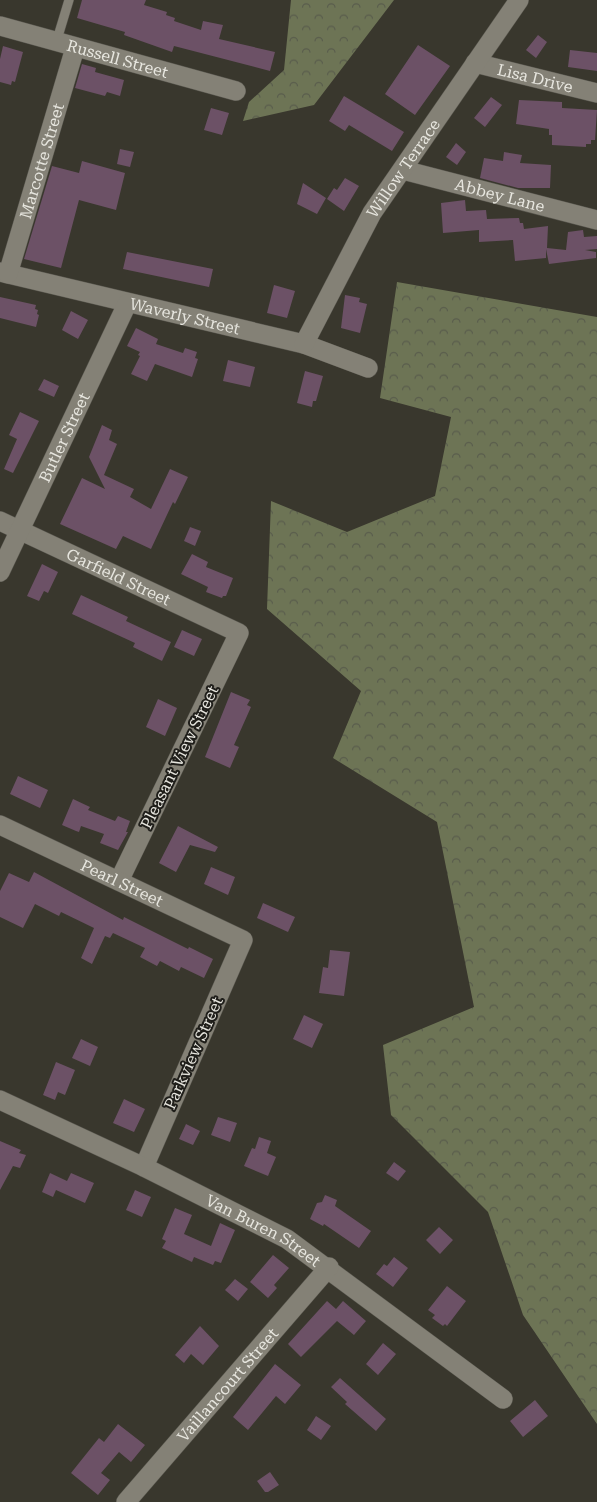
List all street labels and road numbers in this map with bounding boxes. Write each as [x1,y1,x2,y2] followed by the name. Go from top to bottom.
[65,36,170,82] street label: Russell Street
[495,60,575,97] street label: Lisa Drive
[16,101,68,221] street label: Marcotte Street
[363,115,444,222] street label: Willow Terrace
[453,175,547,216] street label: Abbey Lane
[128,294,242,339] street label: Waverly Street
[35,390,94,485] street label: Butler Street
[63,545,173,610] street label: Garfield Street
[136,682,222,832] street label: Pleasant View Street
[78,856,166,911] street label: Pearl Street
[160,994,227,1112] street label: Parkview Street
[202,1191,324,1271] street label: Van Buren Street
[173,1324,282,1446] street label: Vaillancourt Street

